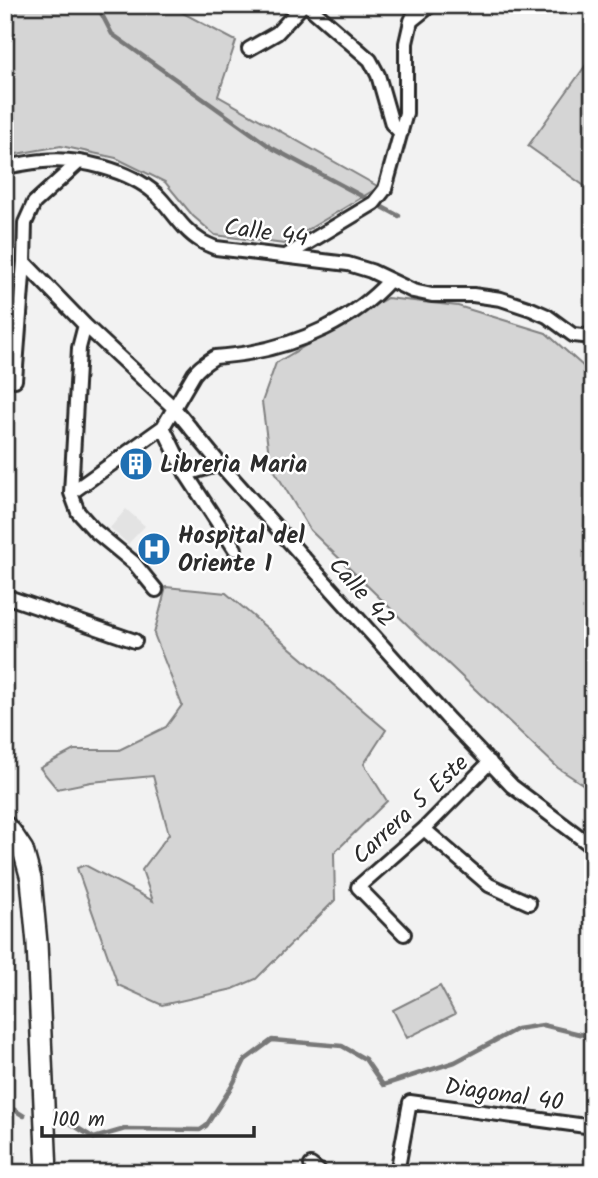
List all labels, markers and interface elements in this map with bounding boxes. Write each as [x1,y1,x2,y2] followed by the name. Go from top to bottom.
[221,208,310,259] street label: Calle 44
[117,445,155,483] building icon: Libreria Maria
[160,446,307,485] place label: Libreria Maria
[178,517,305,584] place label: Hospital del Oriente 1
[135,530,173,568] hospital icon: Hospital del Oriente 1
[318,548,404,638] street label: Calle 42
[344,745,479,875] street label: Carrera 5 Este
[442,1068,566,1123] street label: Diagonal 40
[42,1094,254,1138] scale bar
[52,1104,105,1137] text: 100 m

